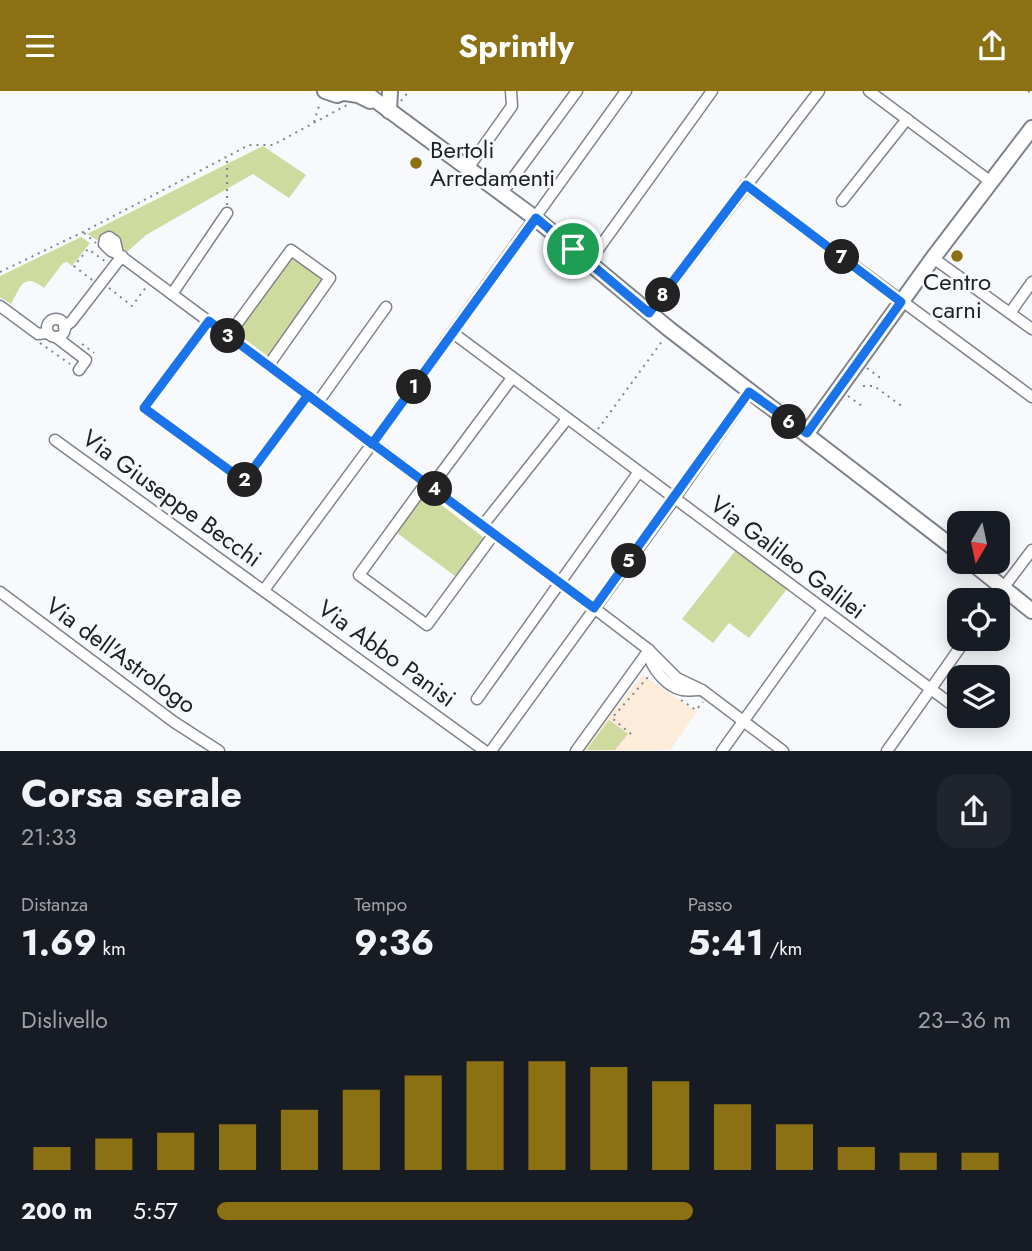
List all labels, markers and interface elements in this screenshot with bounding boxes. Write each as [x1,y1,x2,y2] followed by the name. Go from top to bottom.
[458,23,574,69] text: Sprintly
[21,27,59,65] icon: menu
[973,27,1011,65] icon: share
[430,132,555,195] place label: Bertoli Arredamenti
[408,155,424,171] marker: Bertoli Arredamenti
[543,219,603,279] pin
[554,230,592,268] icon: arrive
[824,239,860,275] pin: 7
[836,243,847,270] text: 7
[949,248,965,264] marker: Centro carni
[923,264,991,327] place label: Centro carni
[646,277,680,313] pin: 8
[657,281,668,308] text: 8
[210,319,246,353] pin: 3
[222,322,233,349] text: 3
[396,369,432,405] pin: 1
[409,373,418,400] text: 1
[772,405,806,439] pin: 6
[782,408,795,435] text: 6
[75,421,269,575] street label: Via Giuseppe Becchi
[228,463,262,497] pin: 2
[238,466,251,493] text: 2
[418,471,452,507] pin: 4
[428,475,441,502] text: 4
[703,487,873,627] street label: Via Galileo Galilei
[947,511,1010,574] north arrow
[947,511,1010,728] map controls
[612,543,646,579] pin: 5
[622,547,635,574] text: 5
[38,588,204,722] street label: Via dell'Astrologo
[947,588,1010,651] button: locate
[311,591,463,715] street label: Via Abbo Panisi
[947,665,1010,728] button: layers
[21,766,242,821] text: Corsa serale
[937,774,1011,848] button: share
[21,820,76,854] text: 21:33
[21,891,88,918] text: Distanza
[354,891,407,918] text: Tempo
[688,891,732,918] text: Passo
[21,918,97,968] text: 1.69
[354,918,434,968] text: 9:36
[688,918,764,968] text: 5:41
[97,935,126,962] text: km
[764,935,802,962] text: /km
[21,1003,108,1037] text: Dislivello
[918,1003,1011,1037] text: 23–36 m
[21,1194,92,1228] text: 200 m
[133,1194,178,1228] text: 5:57

